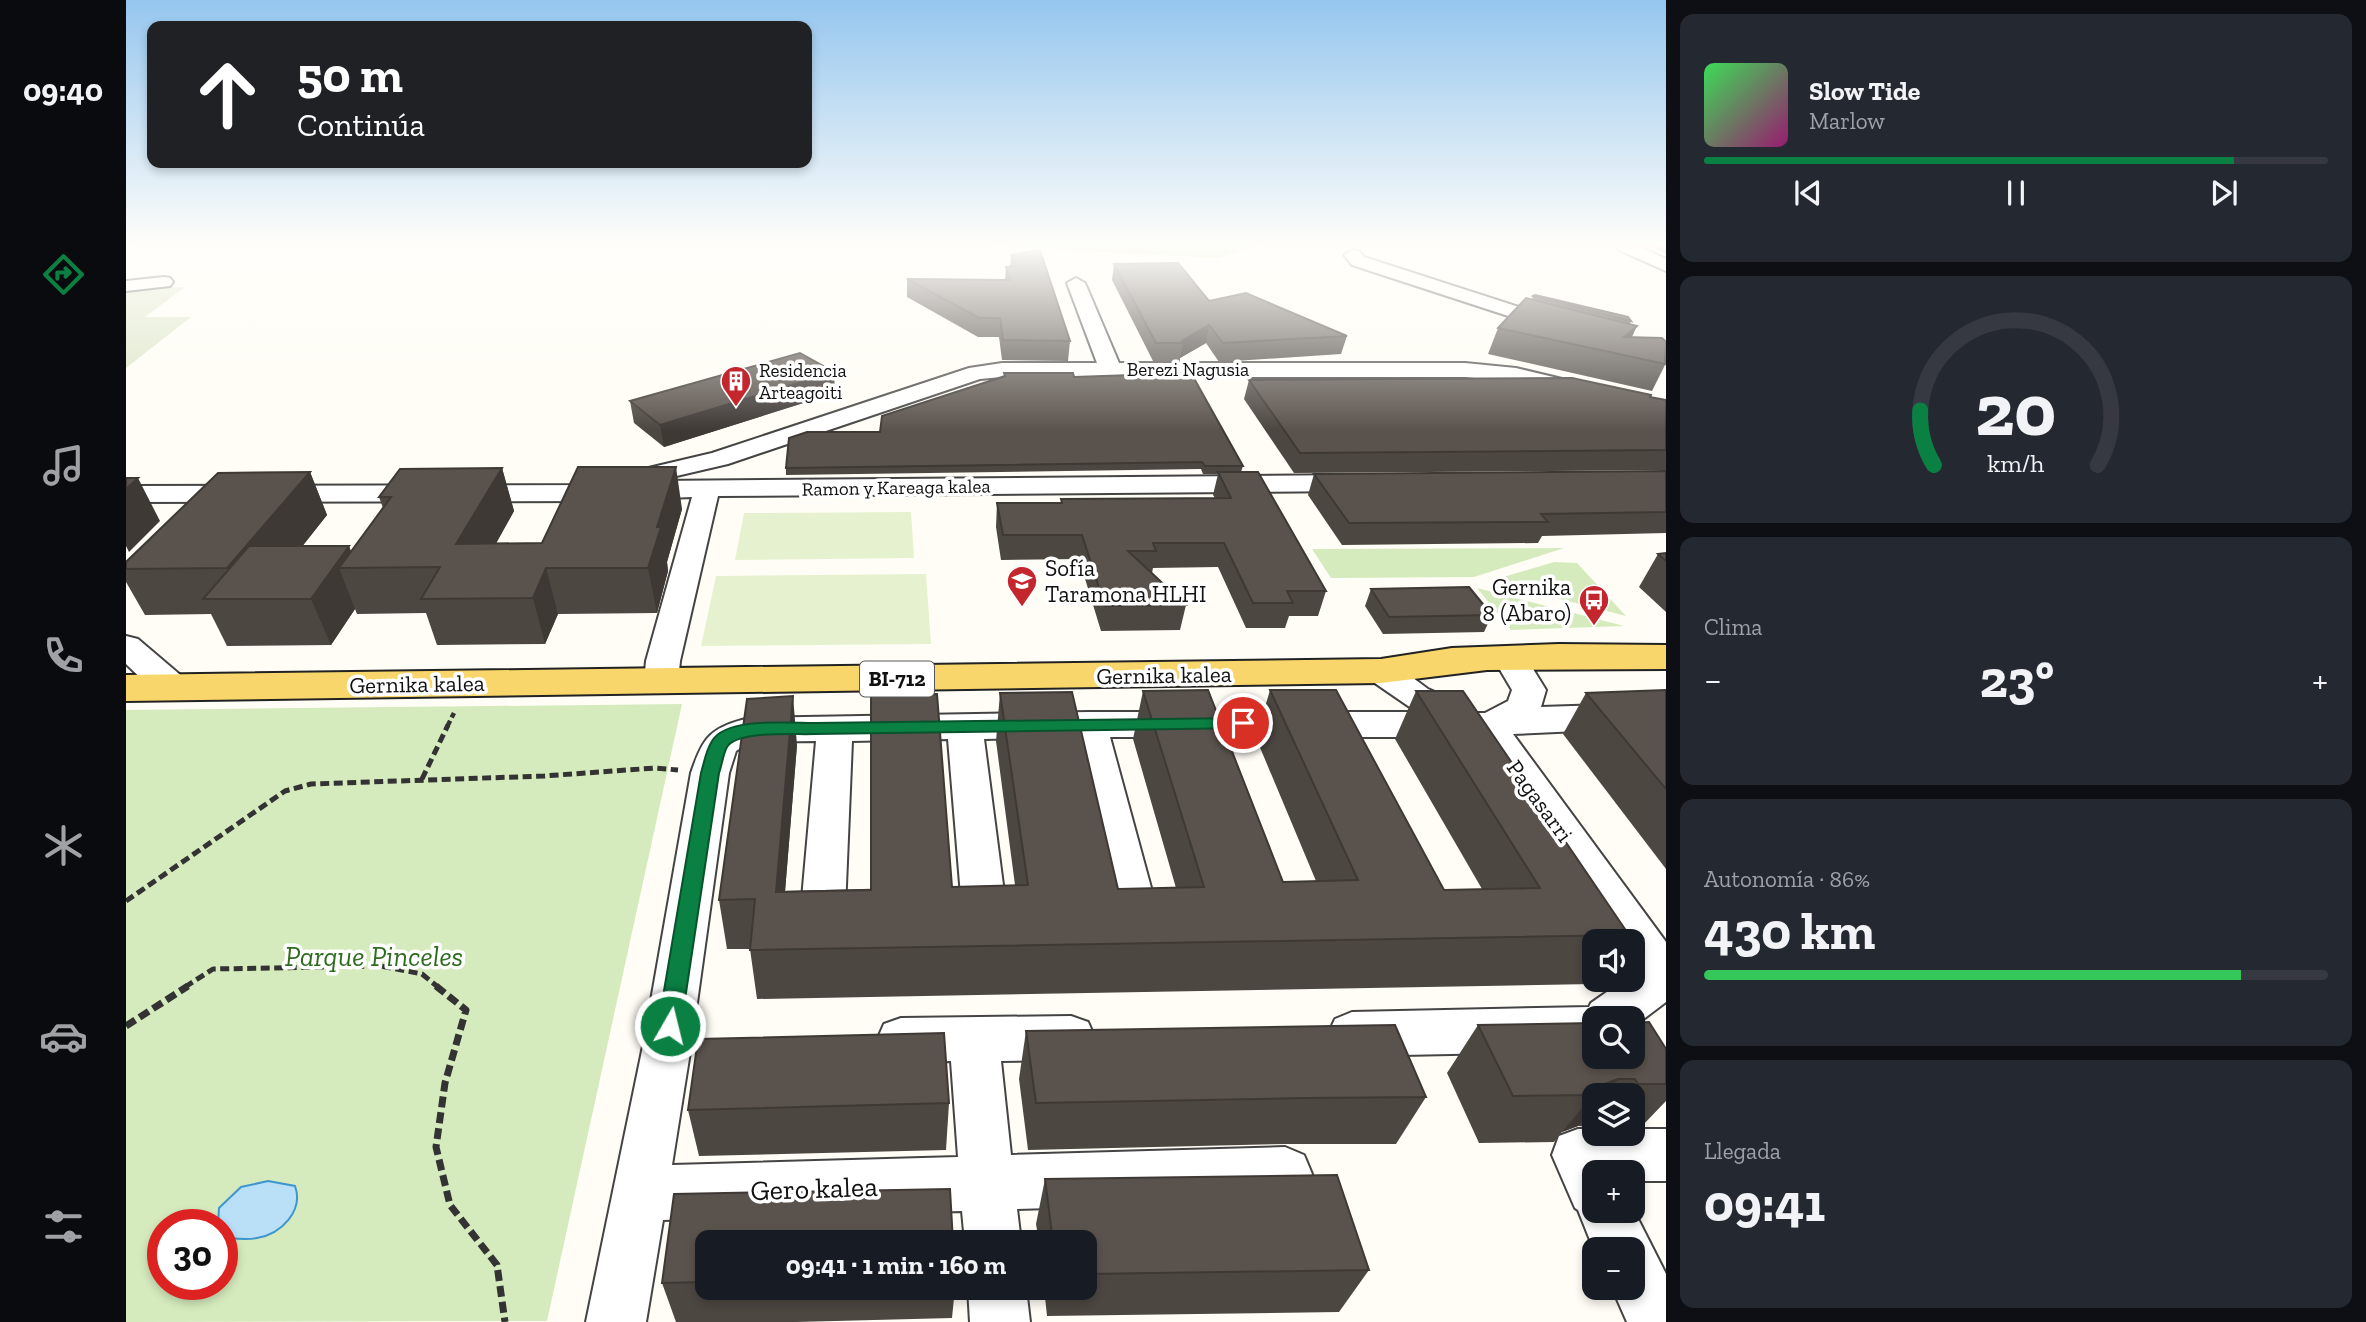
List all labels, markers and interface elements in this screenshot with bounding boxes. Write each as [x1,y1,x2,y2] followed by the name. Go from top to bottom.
[297,46,403,105] text: 50 m
[182,49,273,140] icon: ahead
[23,71,103,109] text: 09:40
[1809,75,1920,107] text: Slow Tide
[297,106,425,144] text: Continúa
[1809,107,1885,135] text: Marlow
[1789,174,1827,212] icon: previous
[1997,174,2035,212] icon: pause
[2205,174,2243,212] icon: next
[39,250,88,299] icon: directions
[1127,358,1249,381] street label: Berezi Nagusia
[759,359,847,404] place label: Residencia Arteagoiti
[719,364,753,408] building icon: Residencia Arteagoiti
[1975,367,2057,455] text: 20
[39,441,88,490] icon: music
[1987,448,2045,478] text: km/h
[801,474,991,501] street label: Ramon y Kareaga kalea
[1045,554,1206,608] place label: Sofía Taramona HLHI
[1005,564,1039,608] school or university icon: Sofía Taramona HLHI
[1483,573,1571,627] place label: Gernika 8 (Abaro)
[1577,583,1611,627] bus stop icon: Gernika 8 (Abaro)
[1704,613,1762,641] text: Clima
[39,631,88,680] icon: phone
[1980,648,2054,710] text: 23°
[1704,657,1722,703] text: −
[2312,657,2328,703] text: +
[1096,660,1232,690] street label: Gernika kalea
[860,662,934,696] road number: BI-712
[349,669,485,699] street label: Gernika kalea
[1213,693,1273,753] pin
[1224,704,1262,742] icon: arrive
[1501,754,1579,848] street label: Pagasarri
[39,821,88,870] icon: climate
[1704,865,1870,893] text: Autonomía · 86%
[1704,900,1875,962] text: 430 km
[1582,929,1645,1300] map controls
[1582,929,1645,992] button: sound
[285,940,463,973] park label: Parque Pinceles
[633,989,707,1063] position arrow
[1582,1006,1645,1069] button: search
[39,1012,88,1061] icon: car
[1582,1083,1645,1146] button: layers
[1704,1137,1781,1165] text: Llegada
[1582,1160,1645,1223] button: +
[750,1170,879,1207] street label: Gero kalea
[1704,1172,1825,1234] text: 09:41
[39,1202,88,1251] icon: filters
[147,1209,238,1300] speed limit sign: 30
[1582,1237,1645,1300] button: −
[786,1249,1006,1281] text: 09:41 · 1 min · 160 m

